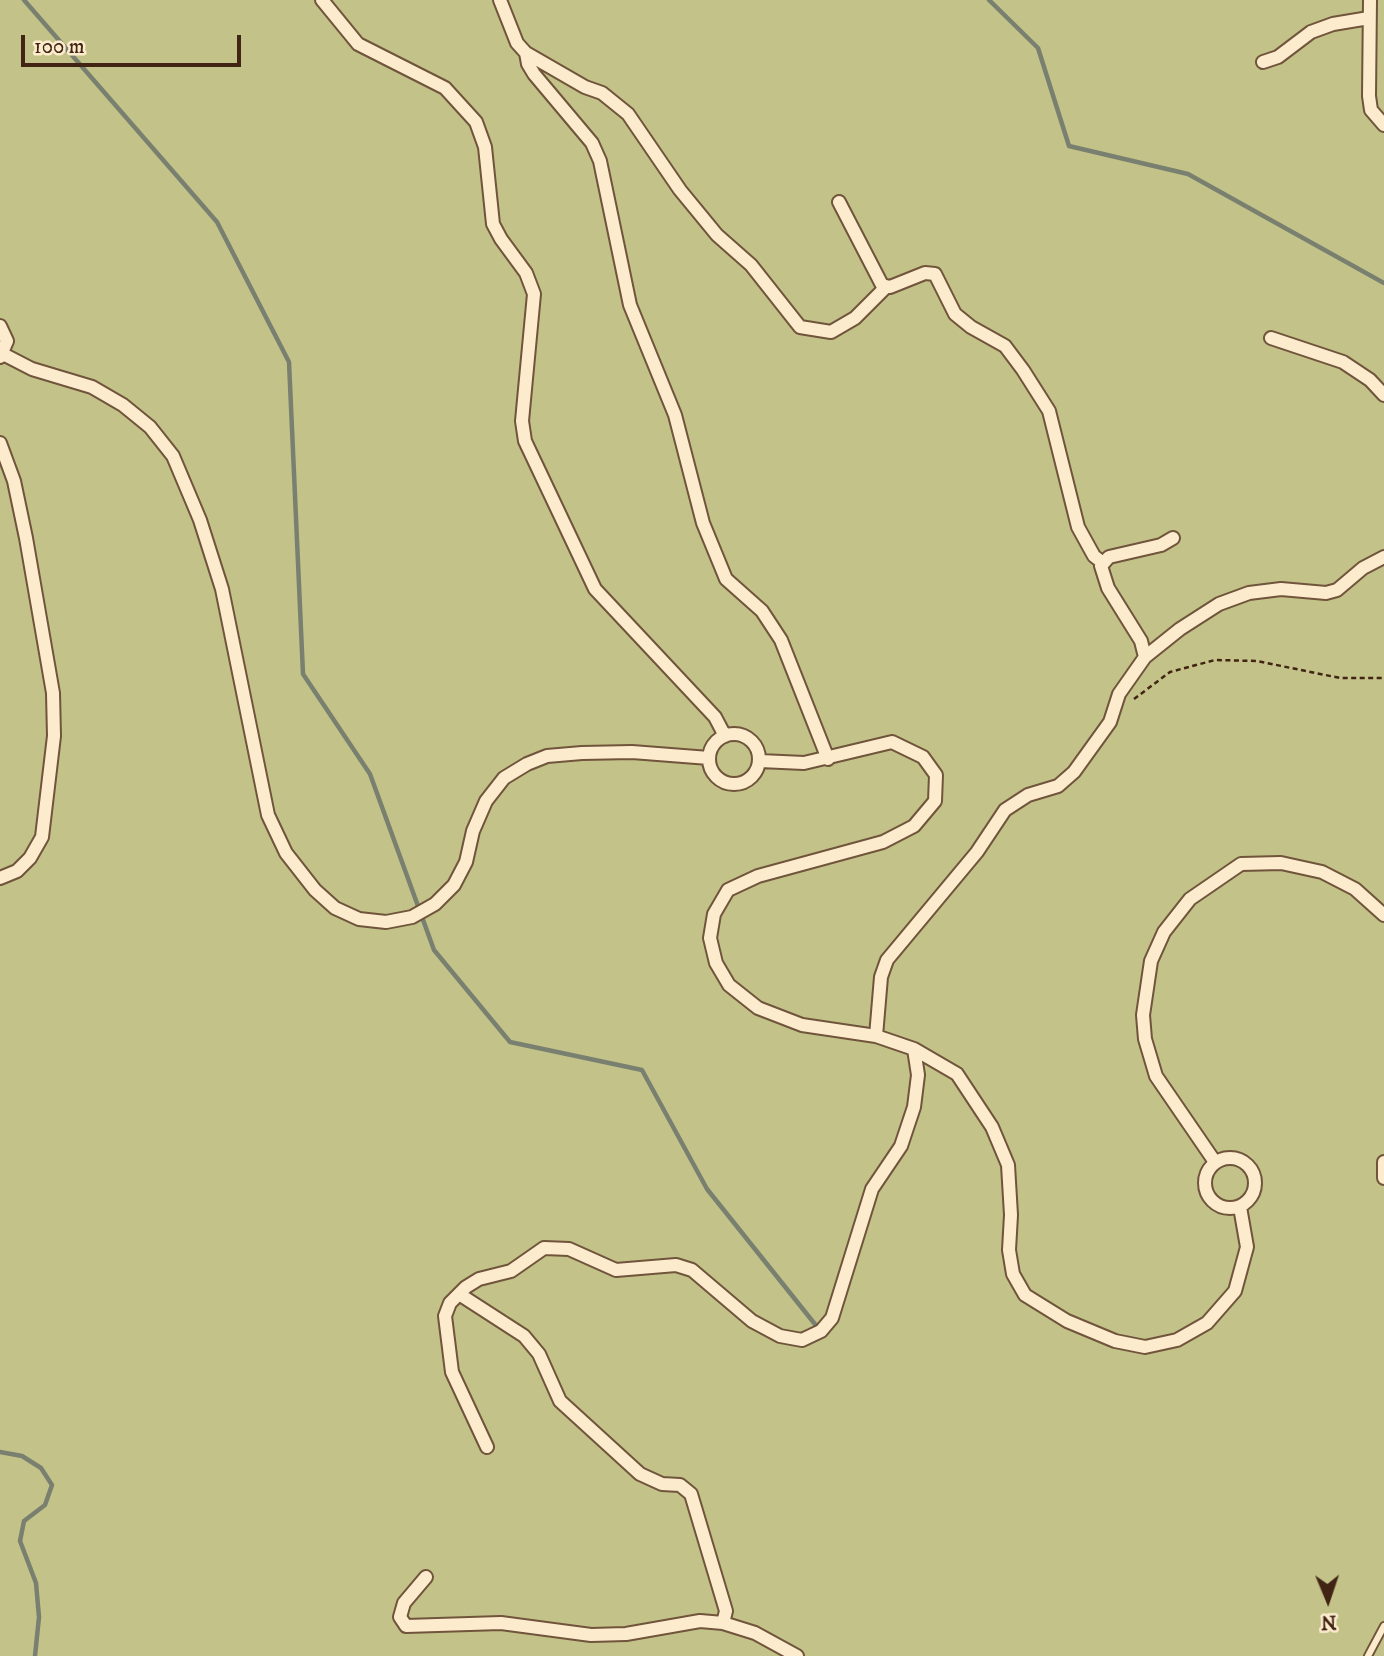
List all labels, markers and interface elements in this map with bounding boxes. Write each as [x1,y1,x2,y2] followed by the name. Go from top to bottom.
[24,21,245,65] scale bar
[34,34,85,60] text: 100 m
[1293,1565,1363,1635] north arrow
[1321,1610,1337,1633] text: N

